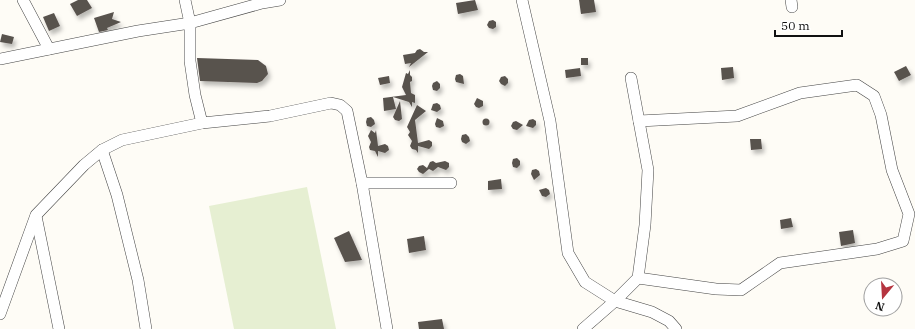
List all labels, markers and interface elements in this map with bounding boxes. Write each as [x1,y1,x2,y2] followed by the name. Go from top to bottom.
[775,12,842,38] scale bar
[781,18,810,33] text: 50 m
[863,277,903,317] north arrow
[873,298,886,315] text: N

